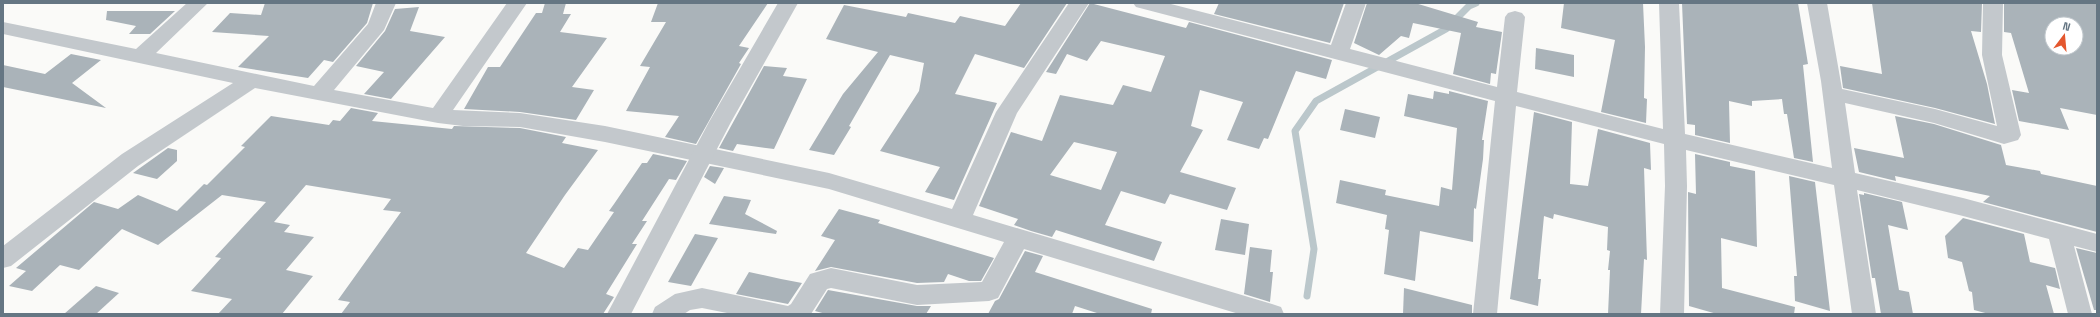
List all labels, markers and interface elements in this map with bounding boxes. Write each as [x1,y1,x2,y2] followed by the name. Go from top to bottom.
[2044,16,2084,56] north arrow
[2061,19,2072,34] text: N

